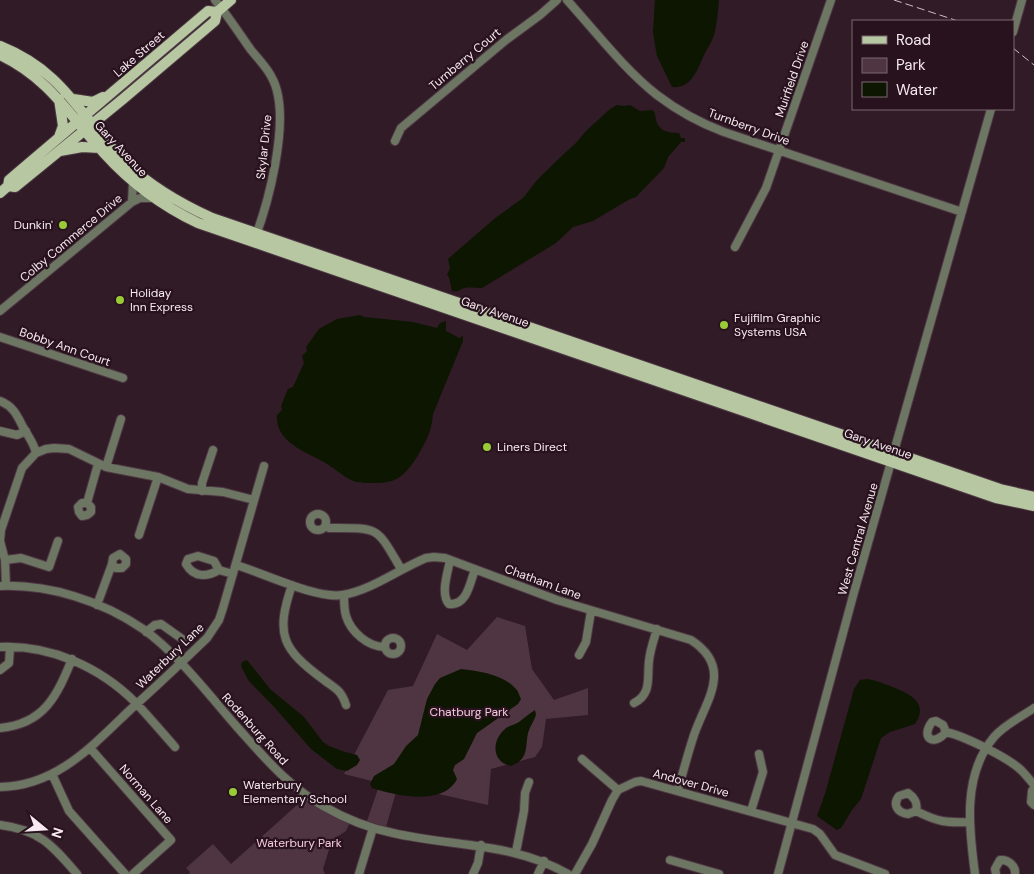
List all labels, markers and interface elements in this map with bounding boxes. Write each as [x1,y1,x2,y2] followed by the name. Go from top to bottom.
[852,20,1014,110] legend
[426,24,505,94] street label: Turnberry Court
[110,27,168,81] street label: Lake Street
[896,30,931,50] text: Road
[771,39,813,119] street label: Muirfield Drive
[896,55,926,75] text: Park
[896,80,938,100] text: Water
[706,105,792,149] street label: Turnberry Drive
[253,114,275,180] street label: Skylar Drive
[91,118,151,180] street label: Gary Avenue
[17,190,126,285] street label: Colby Commerce Drive
[14,217,53,233] place label: Dunkin'
[57,219,69,231] marker: Dunkin'
[130,285,193,315] place label: Holiday Inn Express
[459,293,531,331] street label: Gary Avenue
[114,294,126,306] marker: Holiday Inn Express
[734,310,821,340] place label: Fujifilm Graphic Systems USA
[718,319,730,331] marker: Fujifilm Graphic Systems USA
[17,324,113,370] street label: Bobby Ann Court
[842,425,914,463] street label: Gary Avenue
[497,439,567,455] place label: Liners Direct
[481,441,493,453] marker: Liners Direct
[834,481,882,597] street label: West Central Avenue
[502,561,584,603] street label: Chatham Lane
[133,619,207,692] street label: Waterbury Lane
[218,690,292,768] street label: Rodenburg Road
[430,704,508,720] park label: Chatburg Park
[116,761,176,827] street label: Norman Lane
[651,765,731,801] street label: Andover Drive
[243,777,347,807] place label: Waterbury Elementary School
[227,786,239,798] marker: Waterbury Elementary School
[20,804,70,854] north arrow
[47,825,68,841] text: N
[256,835,342,851] park label: Waterbury Park

